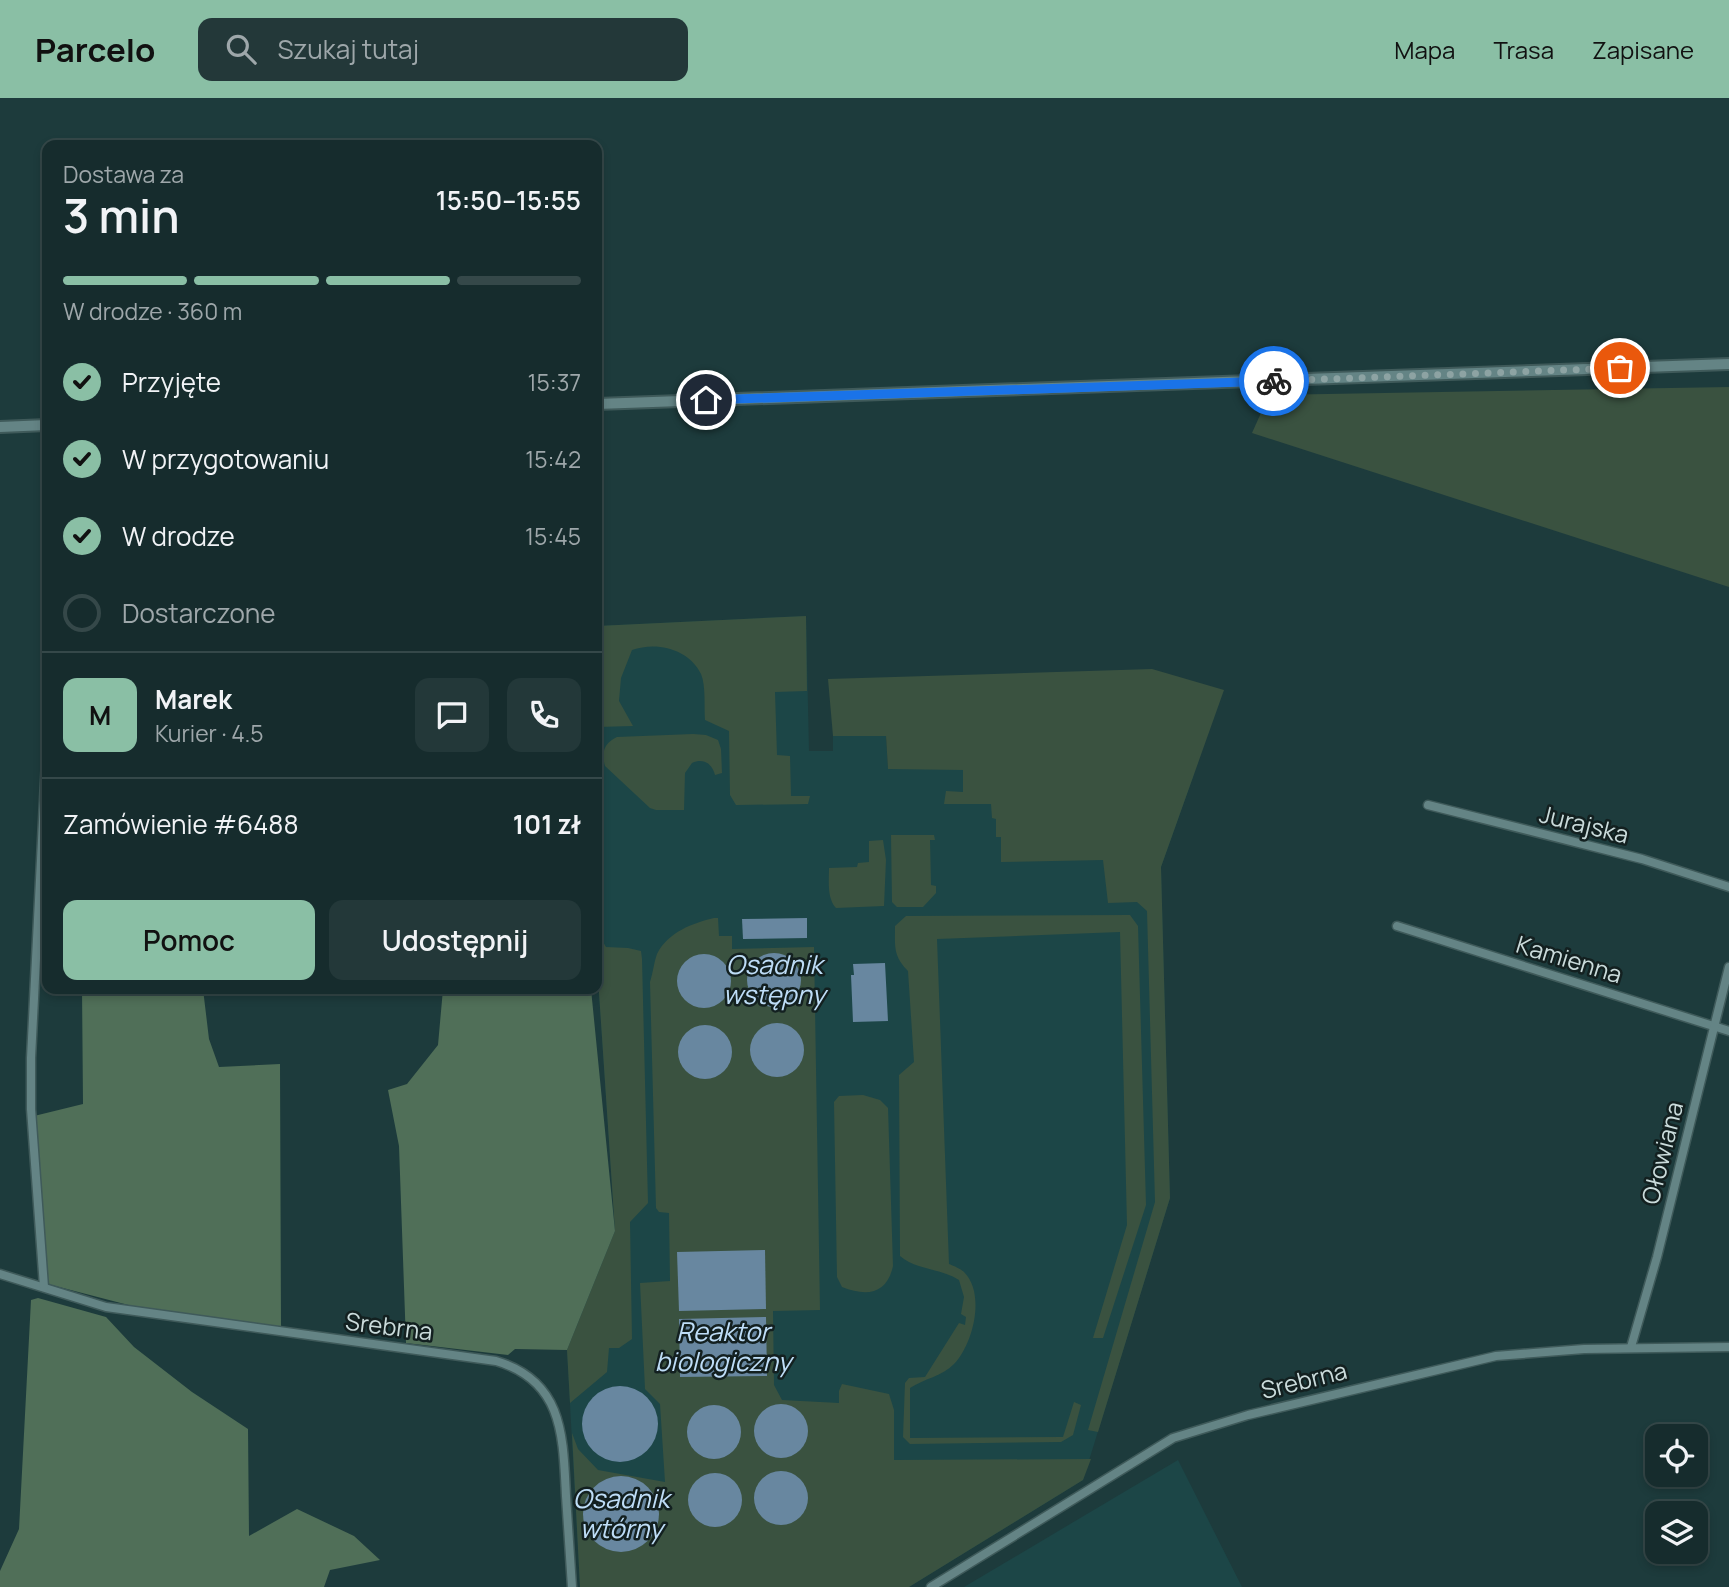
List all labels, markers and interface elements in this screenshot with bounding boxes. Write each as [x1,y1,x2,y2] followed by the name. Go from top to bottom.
[198,18,688,81] search box
[35,27,156,72] text: Parcelo
[222,30,260,68] icon: search
[278,31,419,67] text: Szukaj tutaj
[1394,33,1455,66] text: Mapa
[1493,33,1554,66] text: Trasa
[1592,33,1694,66] text: Zapisane
[63,158,184,190] text: Dostawa za
[436,182,581,218] text: 15:50–15:55
[63,184,180,247] text: 3 min
[63,295,242,327] text: W drodze · 360 m
[1590,338,1650,398] pin
[1239,346,1309,416] courier
[1601,349,1639,387] icon: bag
[1255,362,1293,400] icon: bike
[63,363,101,401] icon: check
[122,364,221,400] text: Przyjęte
[528,366,581,398] text: 15:37
[676,370,736,430] pin
[687,381,725,419] icon: home
[63,440,101,478] icon: check
[122,441,329,477] text: W przygotowaniu
[525,443,581,475] text: 15:42
[63,517,101,555] icon: check
[122,518,235,554] text: W drodze
[525,520,581,552] text: 15:45
[122,595,275,631] text: Dostarczone
[415,678,489,752] button: chat
[507,678,581,752] button: phone
[155,681,232,717] text: Marek
[89,697,111,733] text: M
[155,717,264,749] text: Kurier · 4.5
[1536,797,1632,851] street label: Jurajska
[63,806,299,842] text: Zamówienie #6488
[513,806,581,842] text: 101 zł
[63,900,315,980] button: Pomoc
[329,900,581,980] button: Udostępnij
[1512,927,1626,990] street label: Kamienna
[723,946,828,1012] water label: Osadnik wstępny
[1633,1098,1690,1207] street label: Ołowiana
[344,1304,435,1347] street label: Srebrna
[655,1313,795,1379] water label: Reaktor biologiczny
[1257,1353,1350,1406] street label: Srebrna
[1645,1424,1708,1564] map controls
[1645,1424,1708,1487] button: locate
[573,1480,673,1546] water label: Osadnik wtórny
[1645,1501,1708,1564] button: layers

